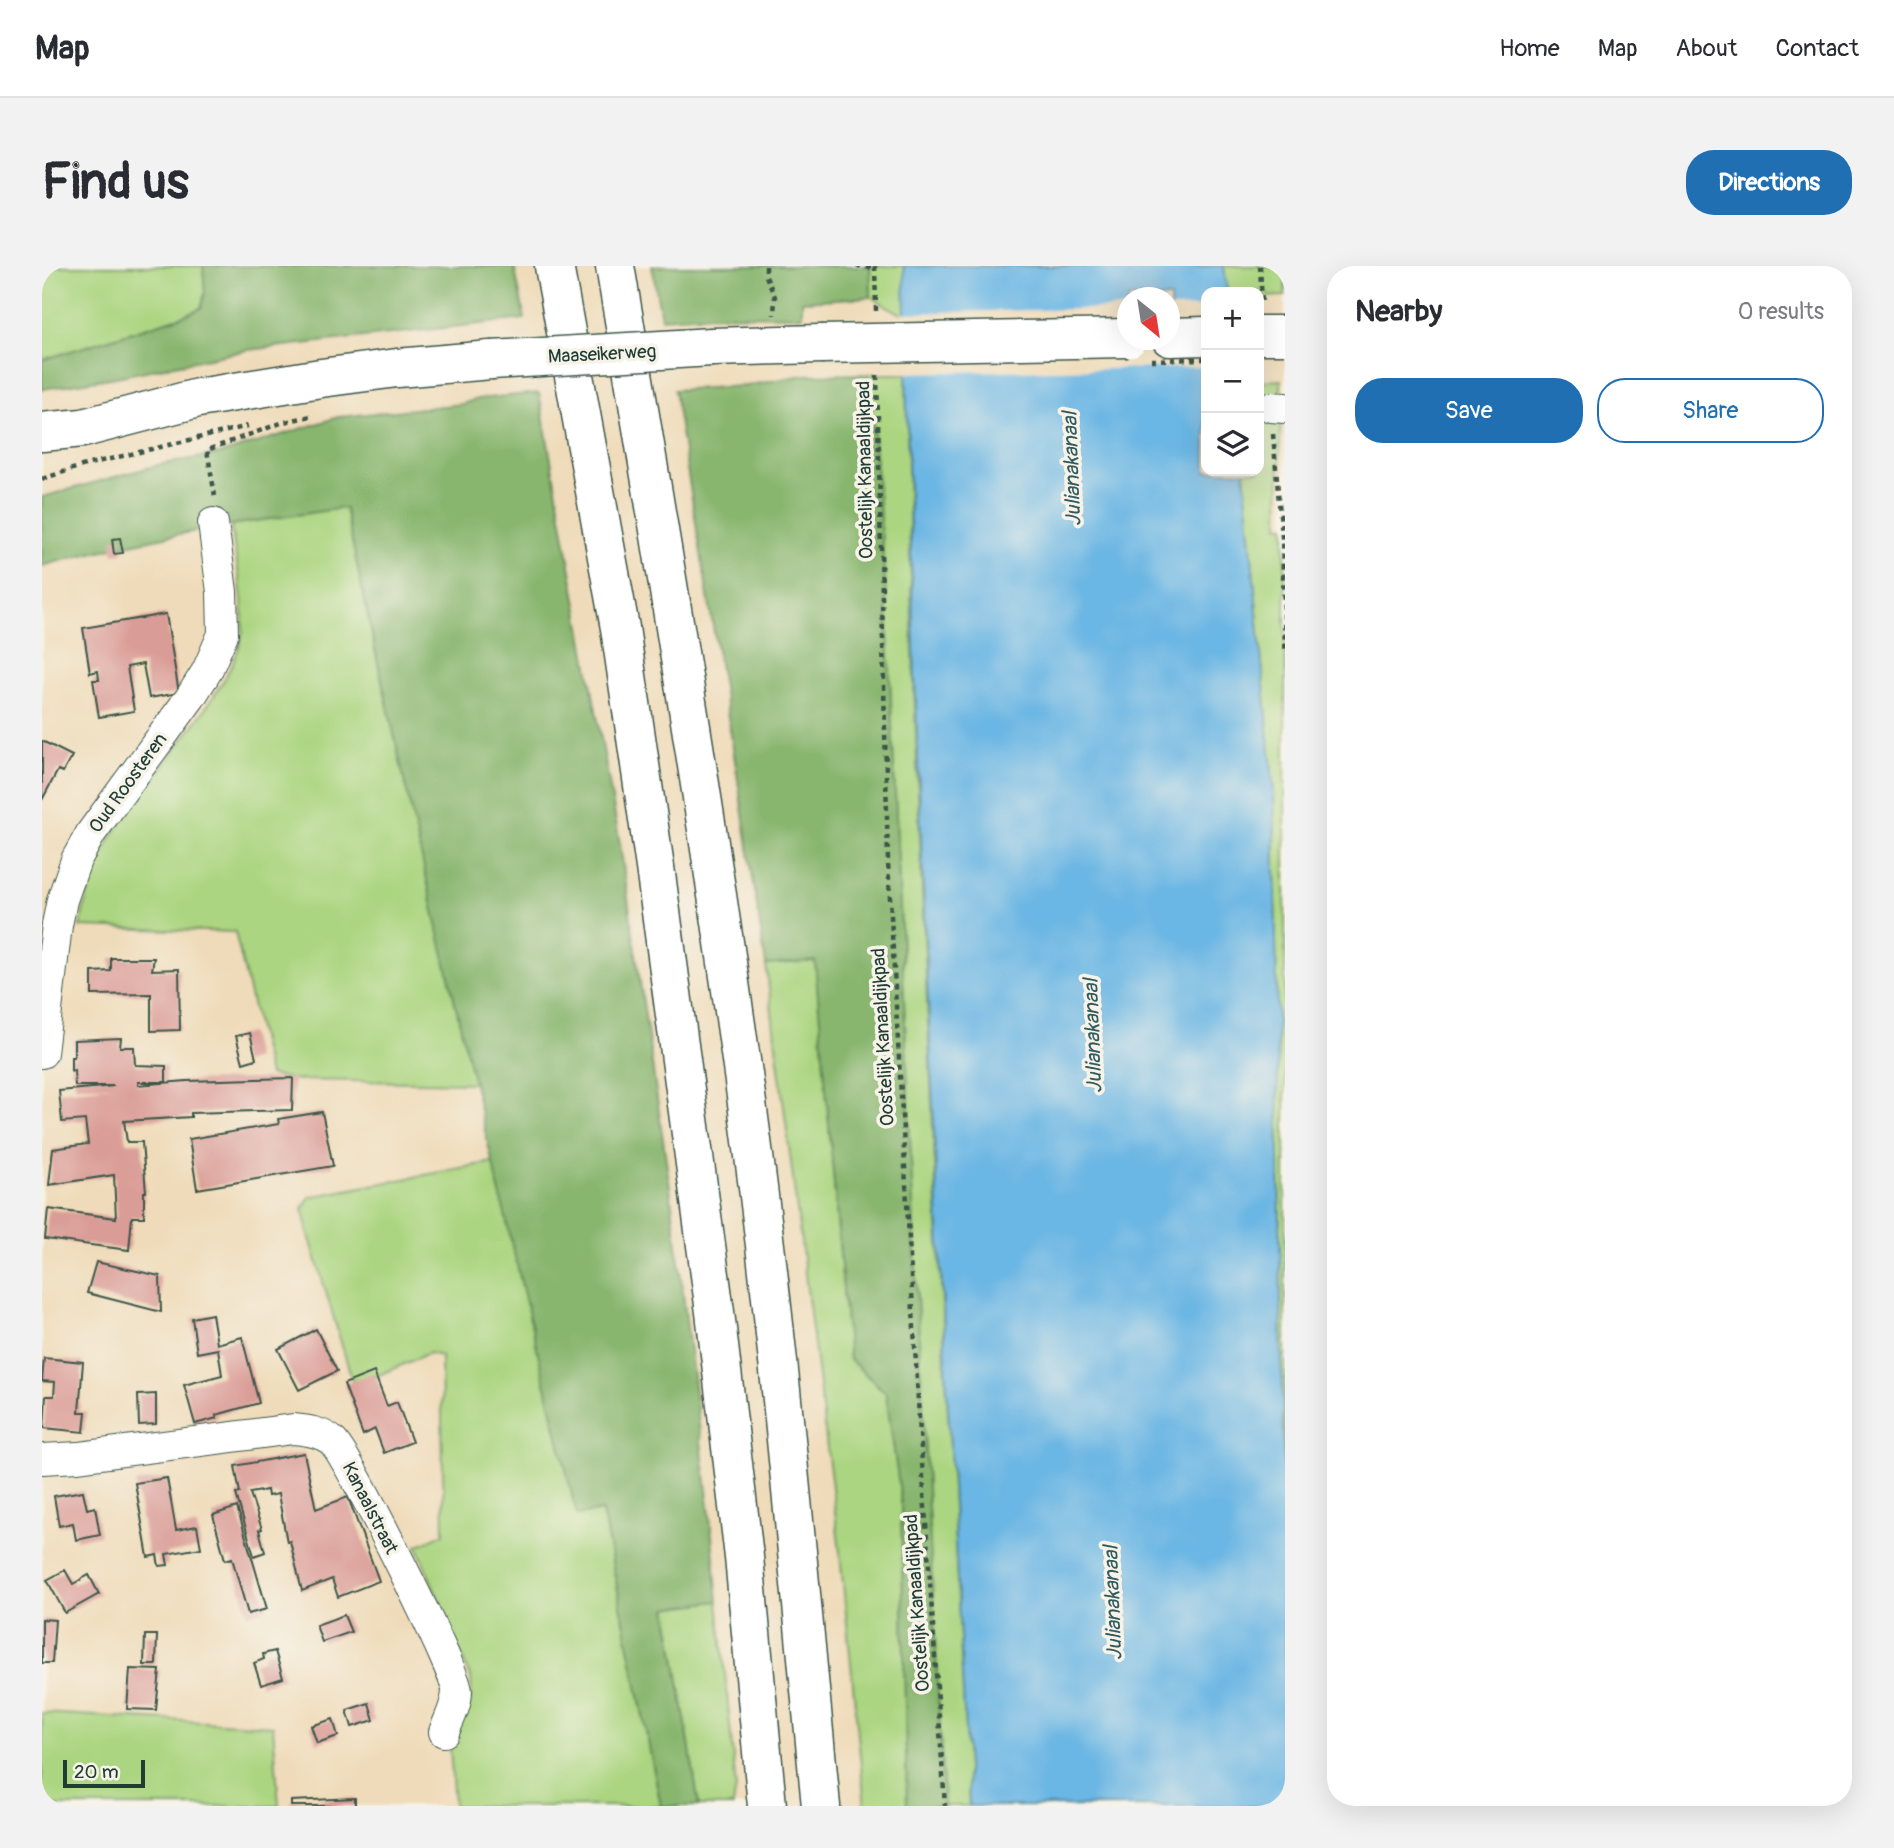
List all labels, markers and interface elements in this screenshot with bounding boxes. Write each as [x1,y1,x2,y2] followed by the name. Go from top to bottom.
[35,28,90,69] text: Map
[1499,34,1560,63] text: Home
[1598,34,1638,63] text: Map
[1676,34,1738,63] text: About
[1776,34,1859,63] text: Contact
[1686,150,1852,215] button: Directions
[42,152,189,213] text: Find us
[1117,287,1180,350] north arrow
[1201,287,1264,476] map controls
[1201,287,1264,350] button: +
[1355,293,1442,330] text: Nearby
[1738,297,1824,326] text: 0 results
[547,339,657,369] street label: Maaseikerweg
[1201,350,1264,413] button: −
[1355,378,1583,443] button: Save
[1597,378,1824,443] button: Share
[851,381,879,559] street label: Oostelijk Kanaaldijkpad
[1056,409,1087,527] water label: Julianakanaal
[1201,413,1264,476] button: layers
[84,728,172,838] street label: Oud Roosteren
[866,947,900,1127] street label: Oostelijk Kanaaldijkpad
[1077,976,1108,1094] water label: Julianakanaal
[337,1458,404,1558] street label: Kanaalstraat
[899,1513,935,1693] street label: Oostelijk Kanaaldijkpad
[1097,1543,1128,1661] water label: Julianakanaal
[63,1757,145,1789] scale bar
[74,1760,119,1784] text: 20 m

